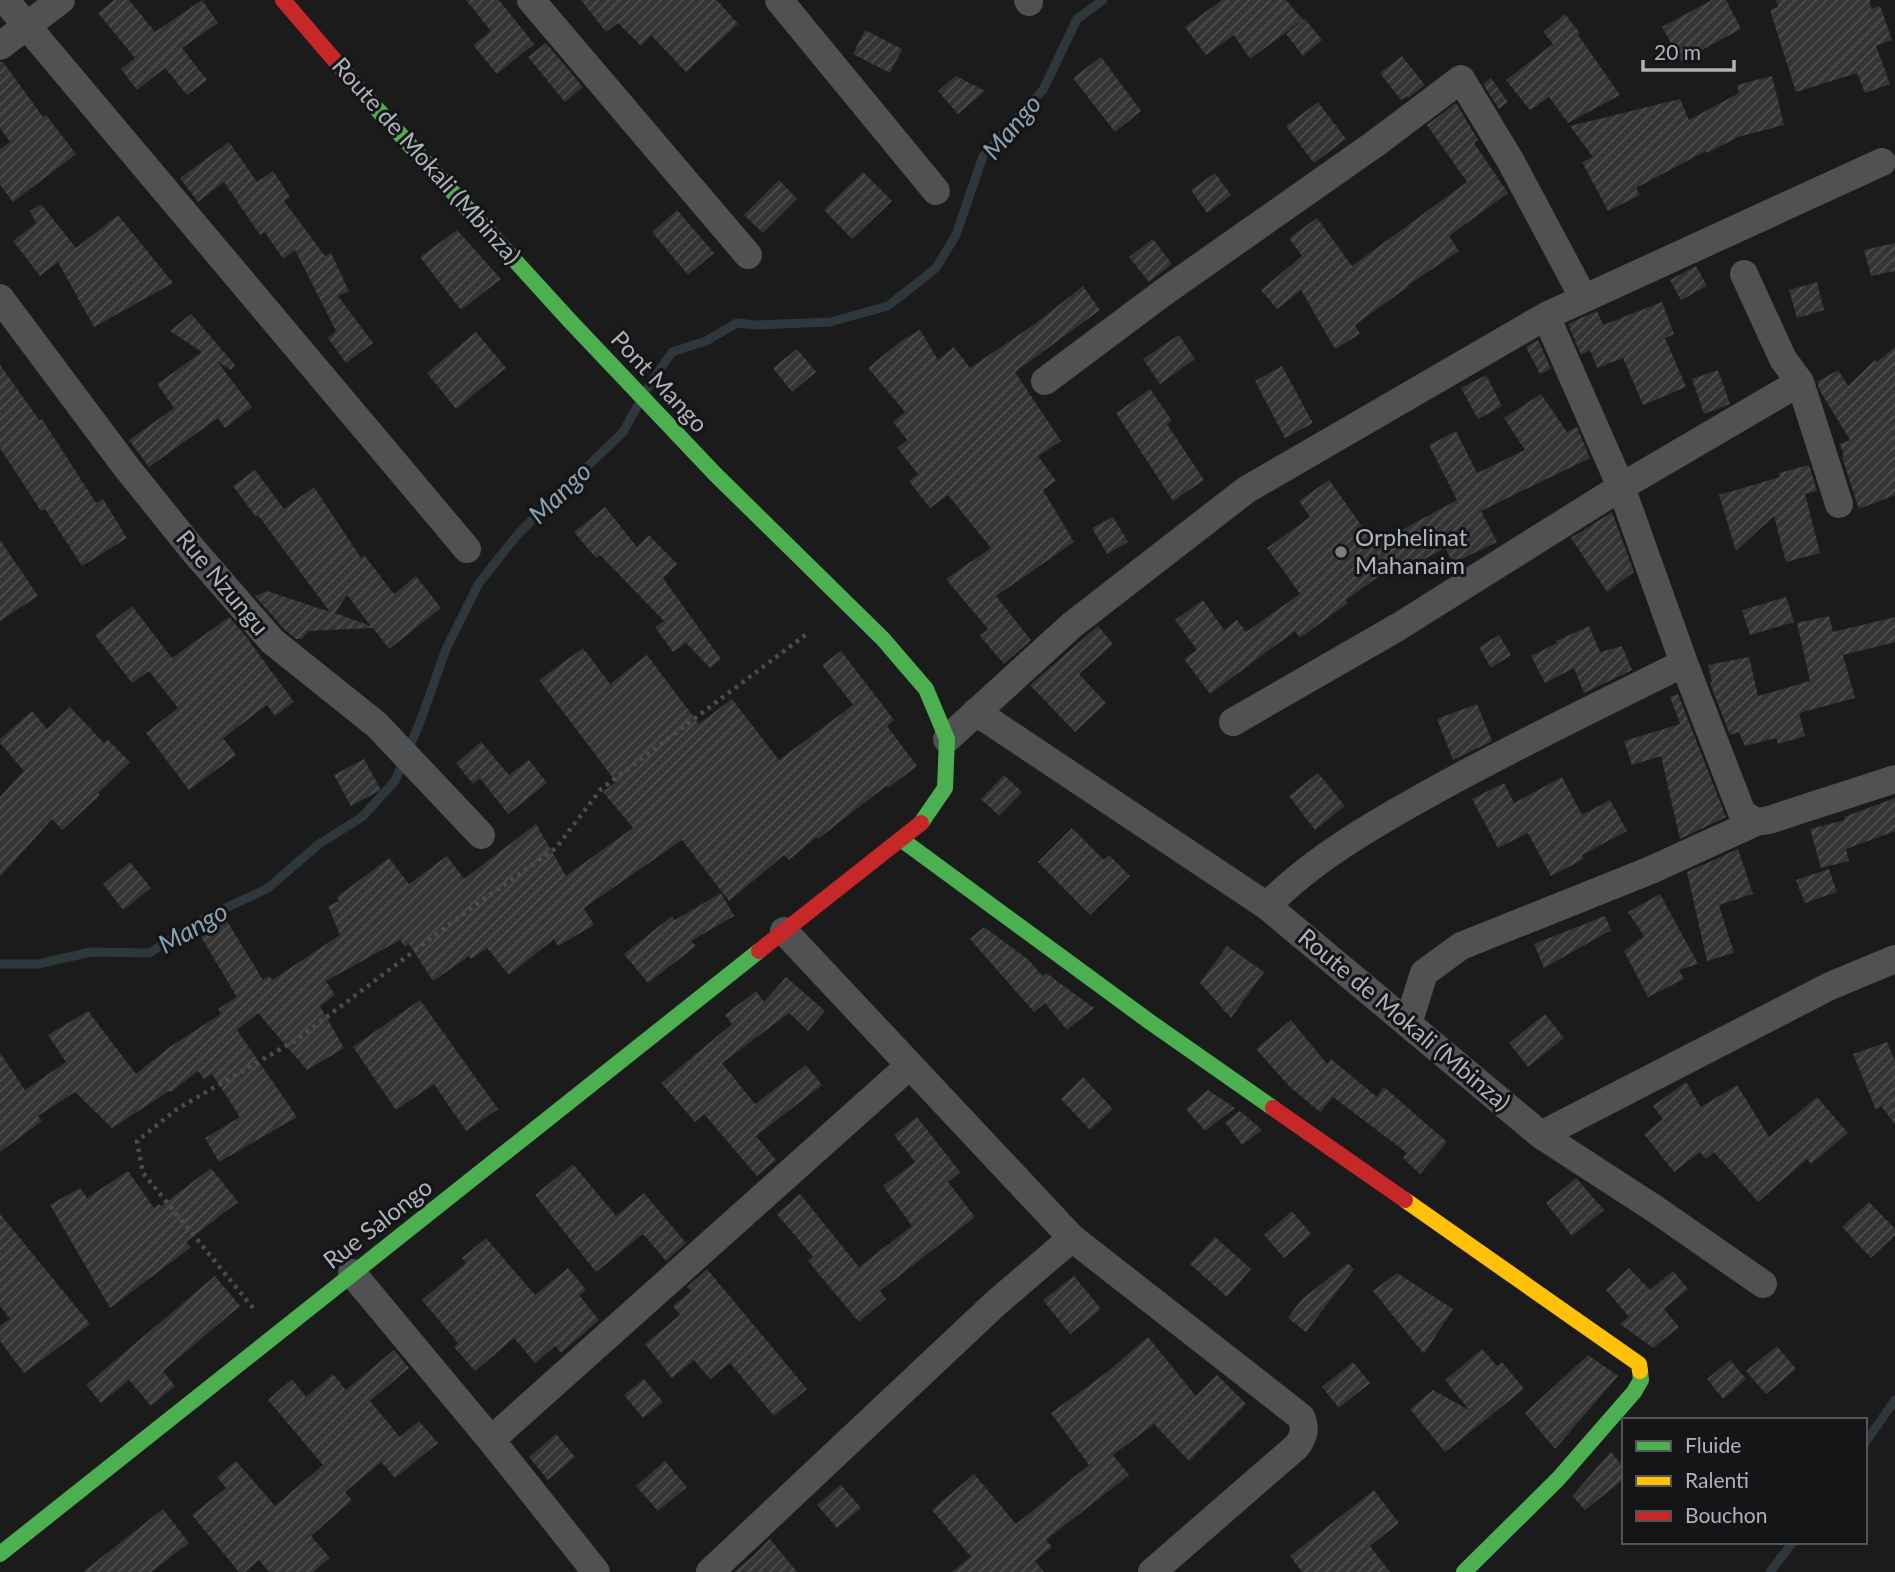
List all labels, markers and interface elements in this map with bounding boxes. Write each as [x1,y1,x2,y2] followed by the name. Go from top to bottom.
[1643,28,1734,72] scale bar
[1654,39,1701,64] text: 20 m
[327,51,528,269] street label: Route de Mokali (Mbinza)
[975,87,1048,165] water label: Mango
[606,324,715,438] street label: Pont Mango
[521,455,597,530] water label: Mango
[1355,522,1468,579] place label: Orphelinat Mahanaim
[171,524,275,640] street label: Rue Nzungu
[1333,544,1349,560] marker: Orphelinat Mahanaim
[152,895,233,960] water label: Mango
[1293,922,1517,1116] street label: Route de Mokali (Mbinza)
[317,1171,437,1274] street label: Rue Salongo
[1622,1418,1867,1544] legend
[1685,1432,1741,1457] text: Fluide
[1685,1467,1749,1492] text: Ralenti
[1685,1502,1767,1527] text: Bouchon

